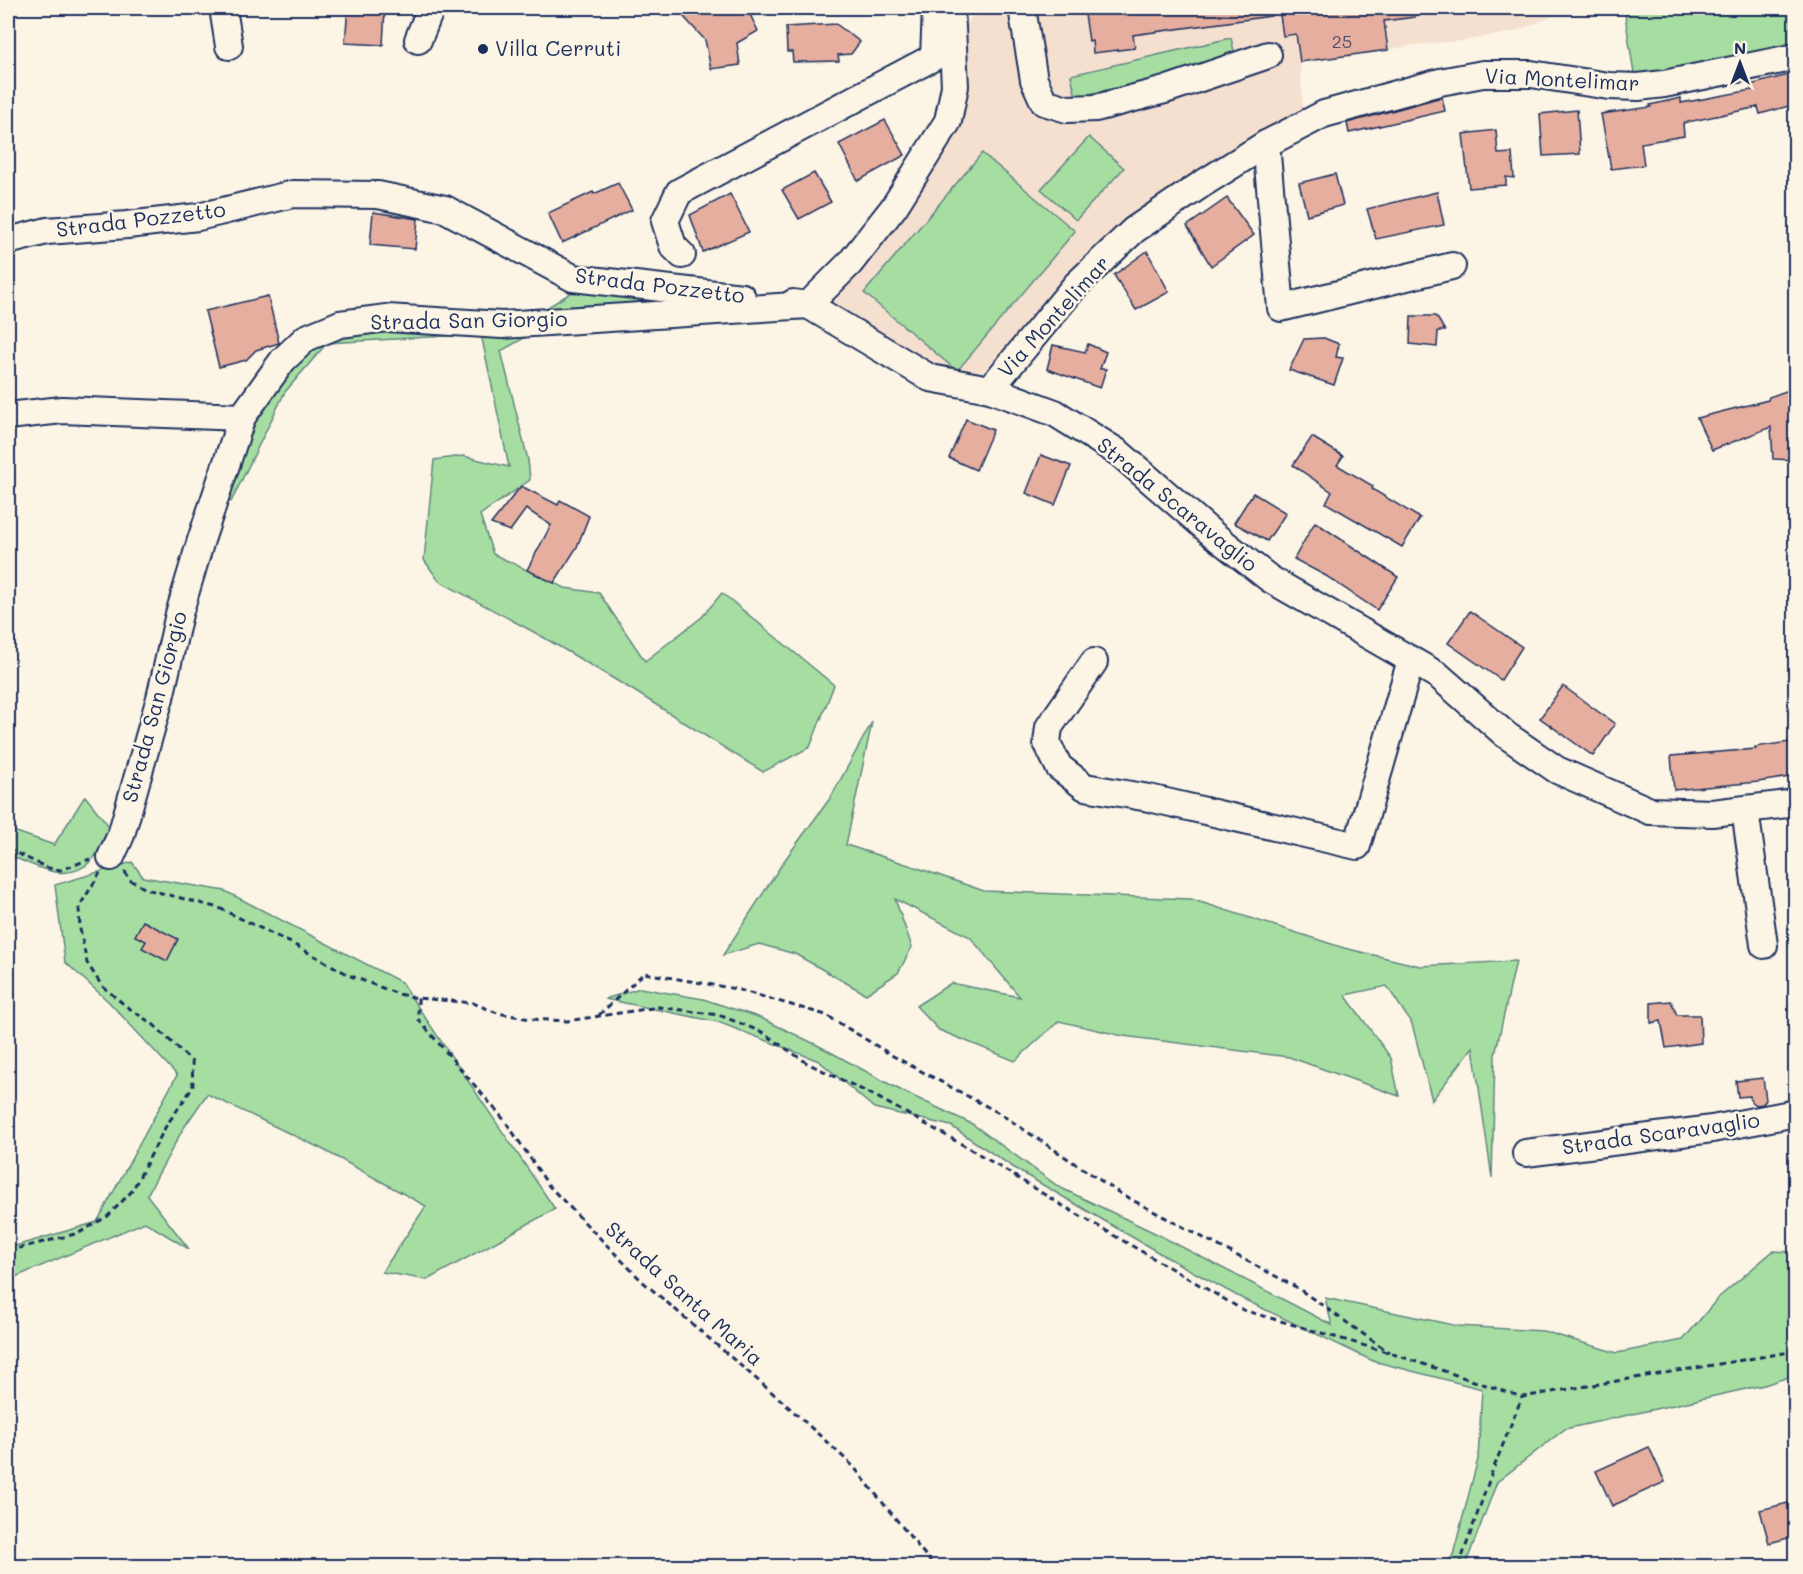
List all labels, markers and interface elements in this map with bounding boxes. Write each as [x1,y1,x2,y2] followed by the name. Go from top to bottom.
[1332,29,1352,53] house number: 25
[1710,33,1770,93] north arrow
[495,34,622,61] place label: Villa Cerruti
[1734,37,1746,58] text: N
[476,42,490,56] marker: Villa Cerruti
[1484,61,1640,96] street label: Via Montelimar
[55,195,227,242] street label: Strada Pozzetto
[991,249,1115,383] street label: Via Montelimar
[574,261,746,308] street label: Strada Pozzetto
[370,304,568,335] street label: Strada San Giorgio
[1092,431,1264,577] street label: Strada Scaravaglio
[115,608,192,805] street label: Strada San Giorgio
[1560,1105,1761,1160] street label: Strada Scaravaglio
[600,1215,770,1371] street label: Strada Santa Maria

